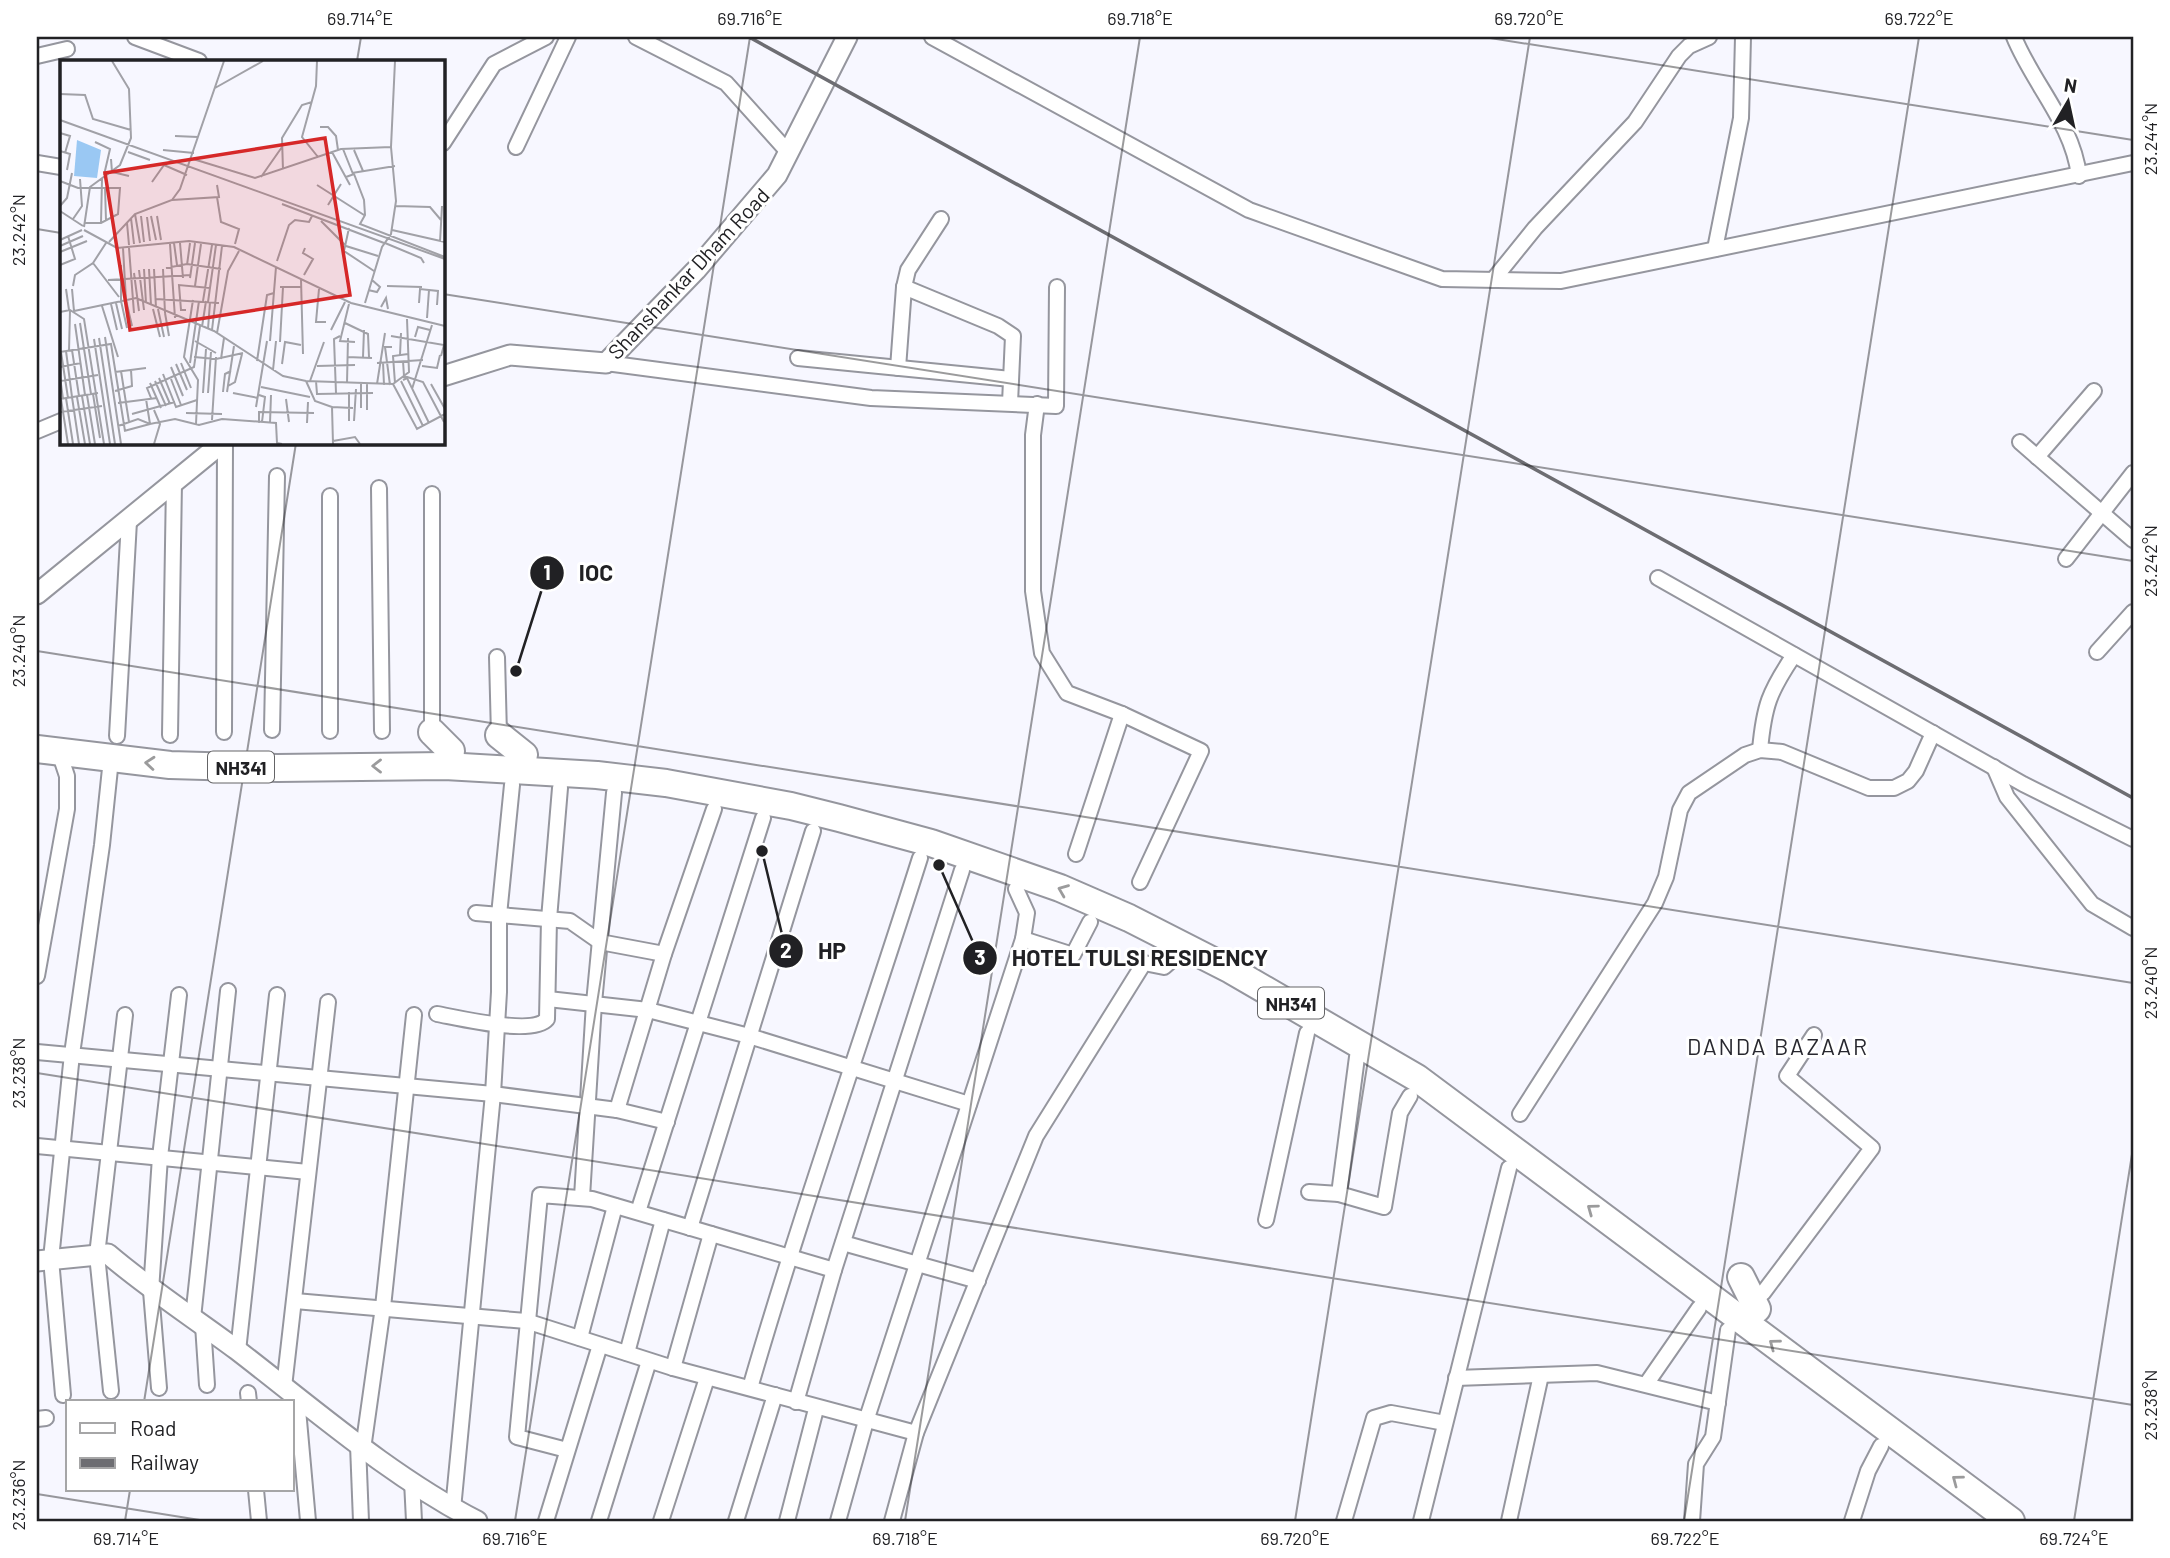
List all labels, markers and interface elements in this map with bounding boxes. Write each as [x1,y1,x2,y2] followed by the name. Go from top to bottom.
[327,7,393,29] text: 69.714°E
[717,7,783,29] text: 69.716°E
[1107,7,1173,29] text: 69.718°E
[1494,7,1564,29] text: 69.720°E
[1884,7,1954,29] text: 69.722°E
[60,60,444,444] inset map
[2034,66,2104,136] north arrow
[2063,72,2079,97] text: N
[2139,103,2161,175] text: 23.244°N
[602,182,774,364] street label: Shanshankar Dham Road
[7,194,29,266] text: 23.242°N
[2139,525,2161,597] text: 23.242°N
[530,551,627,595] callout: IOC
[579,558,613,586] text: IOC
[543,559,551,584] text: 1
[7,615,29,687] text: 23.240°N
[208,752,274,782] road number: NH341
[144,756,155,771] one-way arrow
[371,758,382,774] one-way arrow
[1058,884,1070,898] one-way arrow
[768,929,860,973] callout: HP
[818,936,846,964] text: HP
[963,936,1282,980] callout: HOTEL TULSI RESIDENCY
[780,937,792,962] text: 2
[1012,943,1268,971] text: HOTEL TULSI RESIDENCY
[974,944,986,969] text: 3
[2139,947,2161,1019] text: 23.240°N
[1258,987,1324,1018] road number: NH341
[1687,1032,1869,1060] district label: DANDA BAZAAR
[7,1037,29,1109] text: 23.238°N
[1587,1204,1599,1217] one-way arrow
[1769,1340,1782,1352] one-way arrow
[2139,1369,2161,1441] text: 23.238°N
[66,1400,294,1492] legend
[130,1415,176,1440] text: Road
[130,1449,199,1474] text: Railway
[7,1460,29,1530] text: 23.236°N
[1952,1476,1964,1489] one-way arrow
[93,1527,159,1549] text: 69.714°E
[482,1527,548,1549] text: 69.716°E
[872,1527,938,1549] text: 69.718°E
[1260,1527,1330,1549] text: 69.720°E
[1650,1527,1720,1549] text: 69.722°E
[2039,1527,2109,1549] text: 69.724°E

